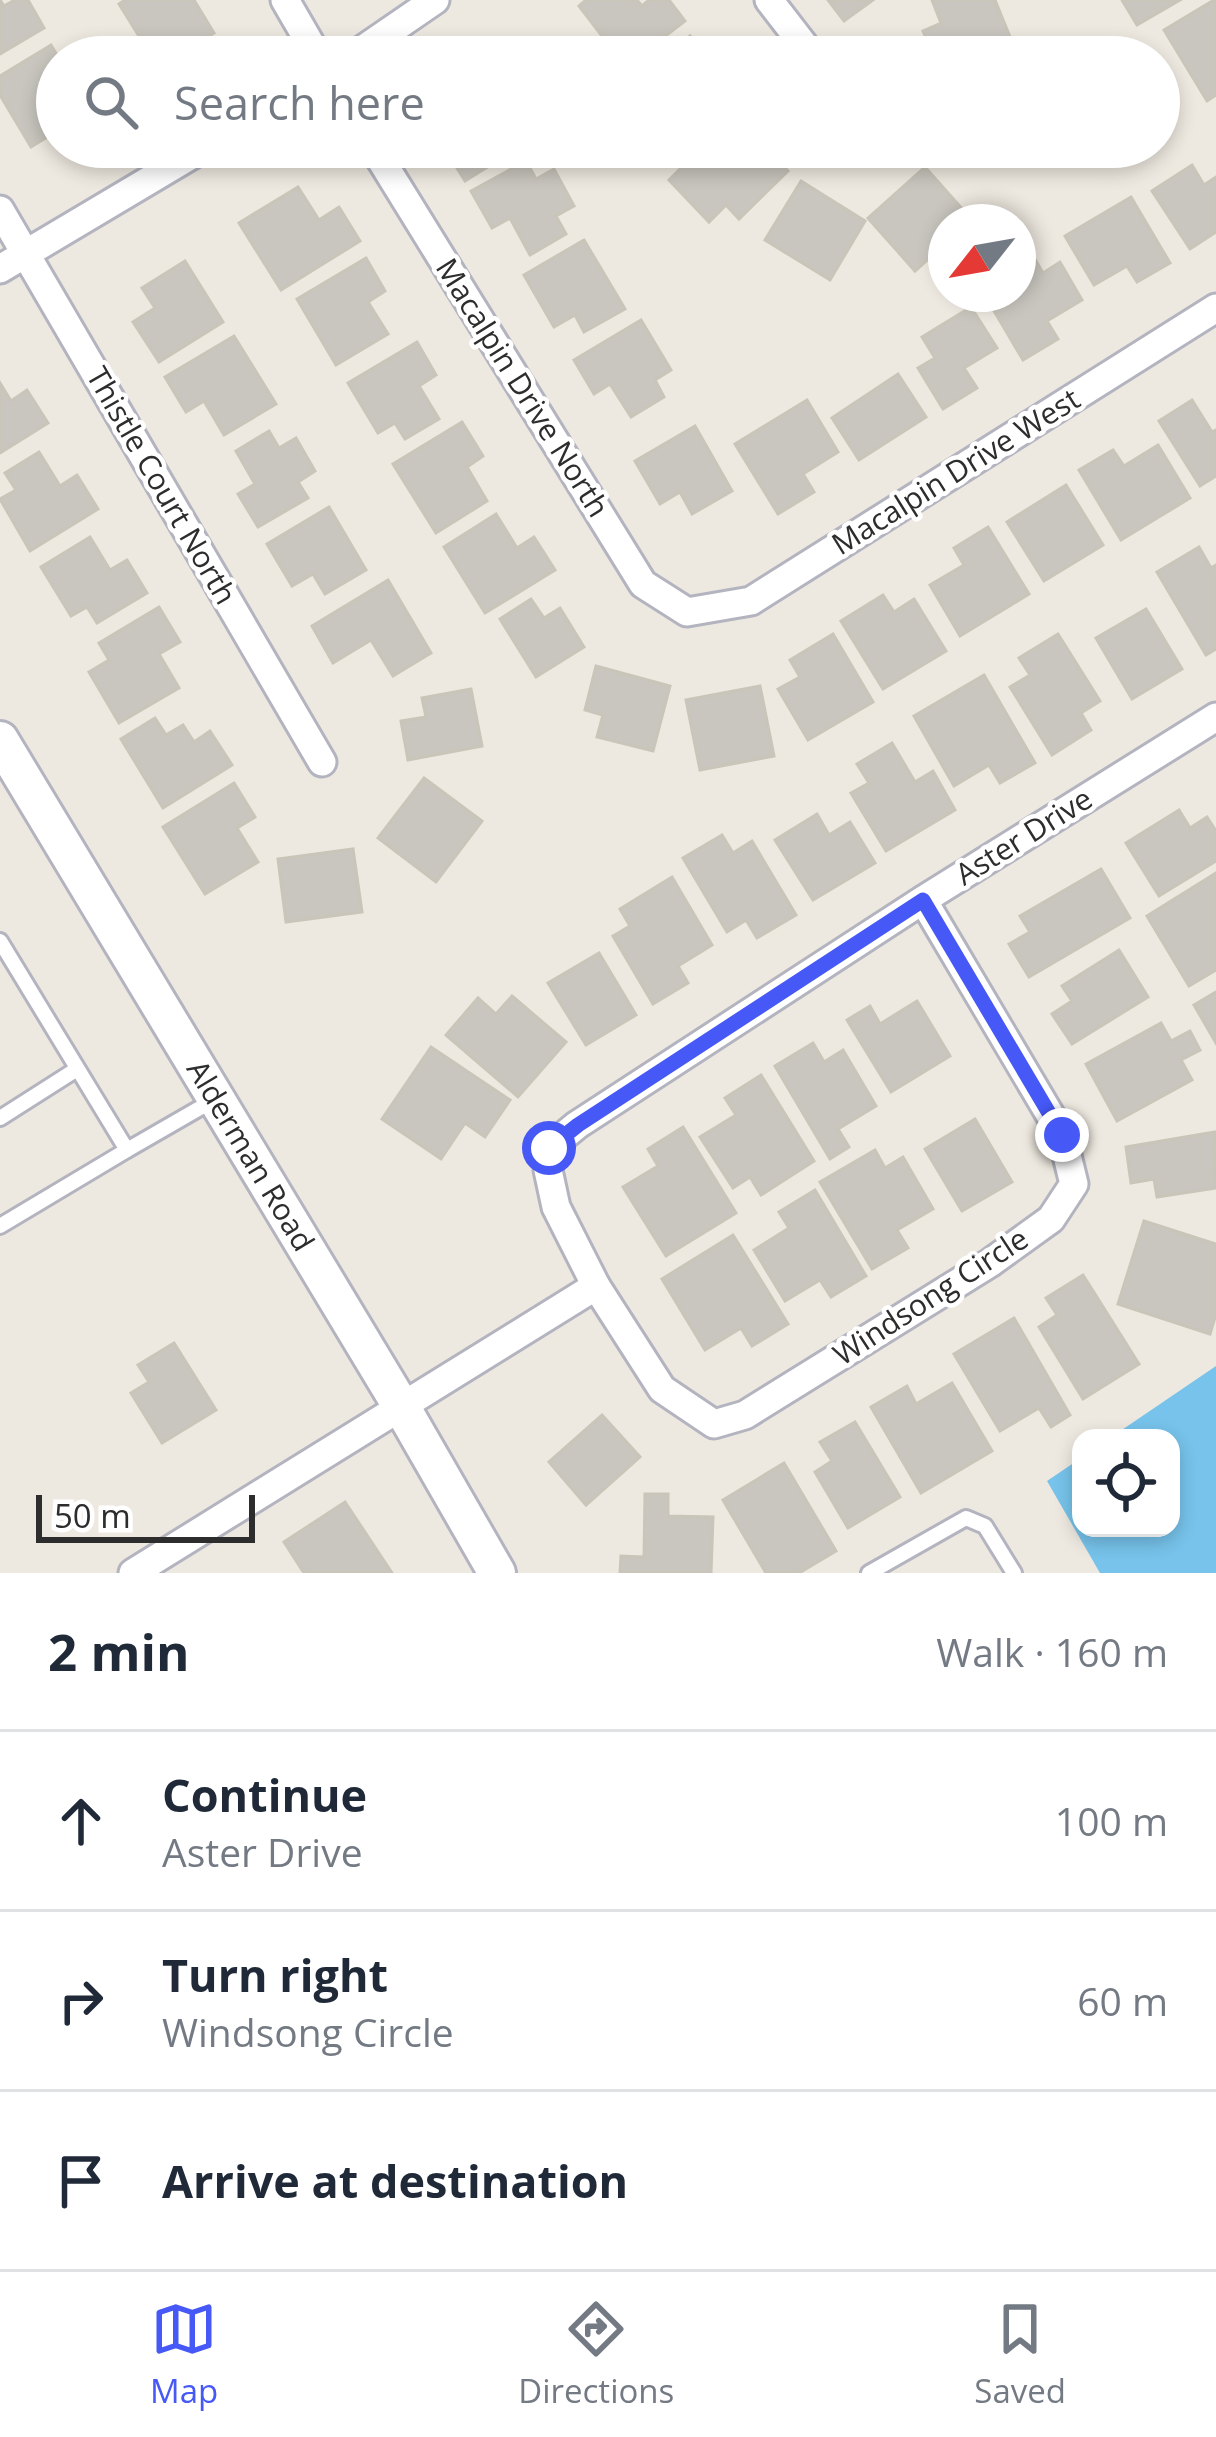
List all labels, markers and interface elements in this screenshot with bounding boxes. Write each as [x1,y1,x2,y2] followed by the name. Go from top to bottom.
[36,36,1180,168] search box
[78,69,144,135] icon: search
[174,72,425,133] text: Search here
[928,204,1036,312] north arrow
[427,250,620,524] street label: Macalpin Drive North
[78,359,247,611] street label: Thistle Court North
[823,378,1087,564] street label: Macalpin Drive West
[947,777,1099,894] street label: Aster Drive
[178,1052,325,1258] street label: Alderman Road
[1035,1108,1089,1162] route end
[522,1121,576,1175] route start
[825,1217,1035,1374] street label: Windsong Circle
[1072,1429,1180,1537] map controls
[1072,1429,1180,1537] button: locate
[36,1489,255,1542] scale bar
[54,1493,131,1538] text: 50 m
[48,1616,190,1686] text: 2 min
[936,1625,1168,1678] text: Walk · 160 m
[162,1764,367,1825] text: Continue
[48,1788,114,1854] icon: ahead
[1055,1794,1168,1847] text: 100 m
[162,1825,363,1878] text: Aster Drive
[162,1944,388,2005] text: Turn right
[48,1968,114,2034] icon: right
[1077,1974,1168,2027] text: 60 m
[162,2005,454,2058] text: Windsong Circle
[48,2148,114,2214] icon: arrive
[162,2150,628,2211] text: Arrive at destination
[150,2296,218,2413] tab: Map
[518,2296,674,2413] tab: Directions
[974,2296,1066,2413] tab: Saved

